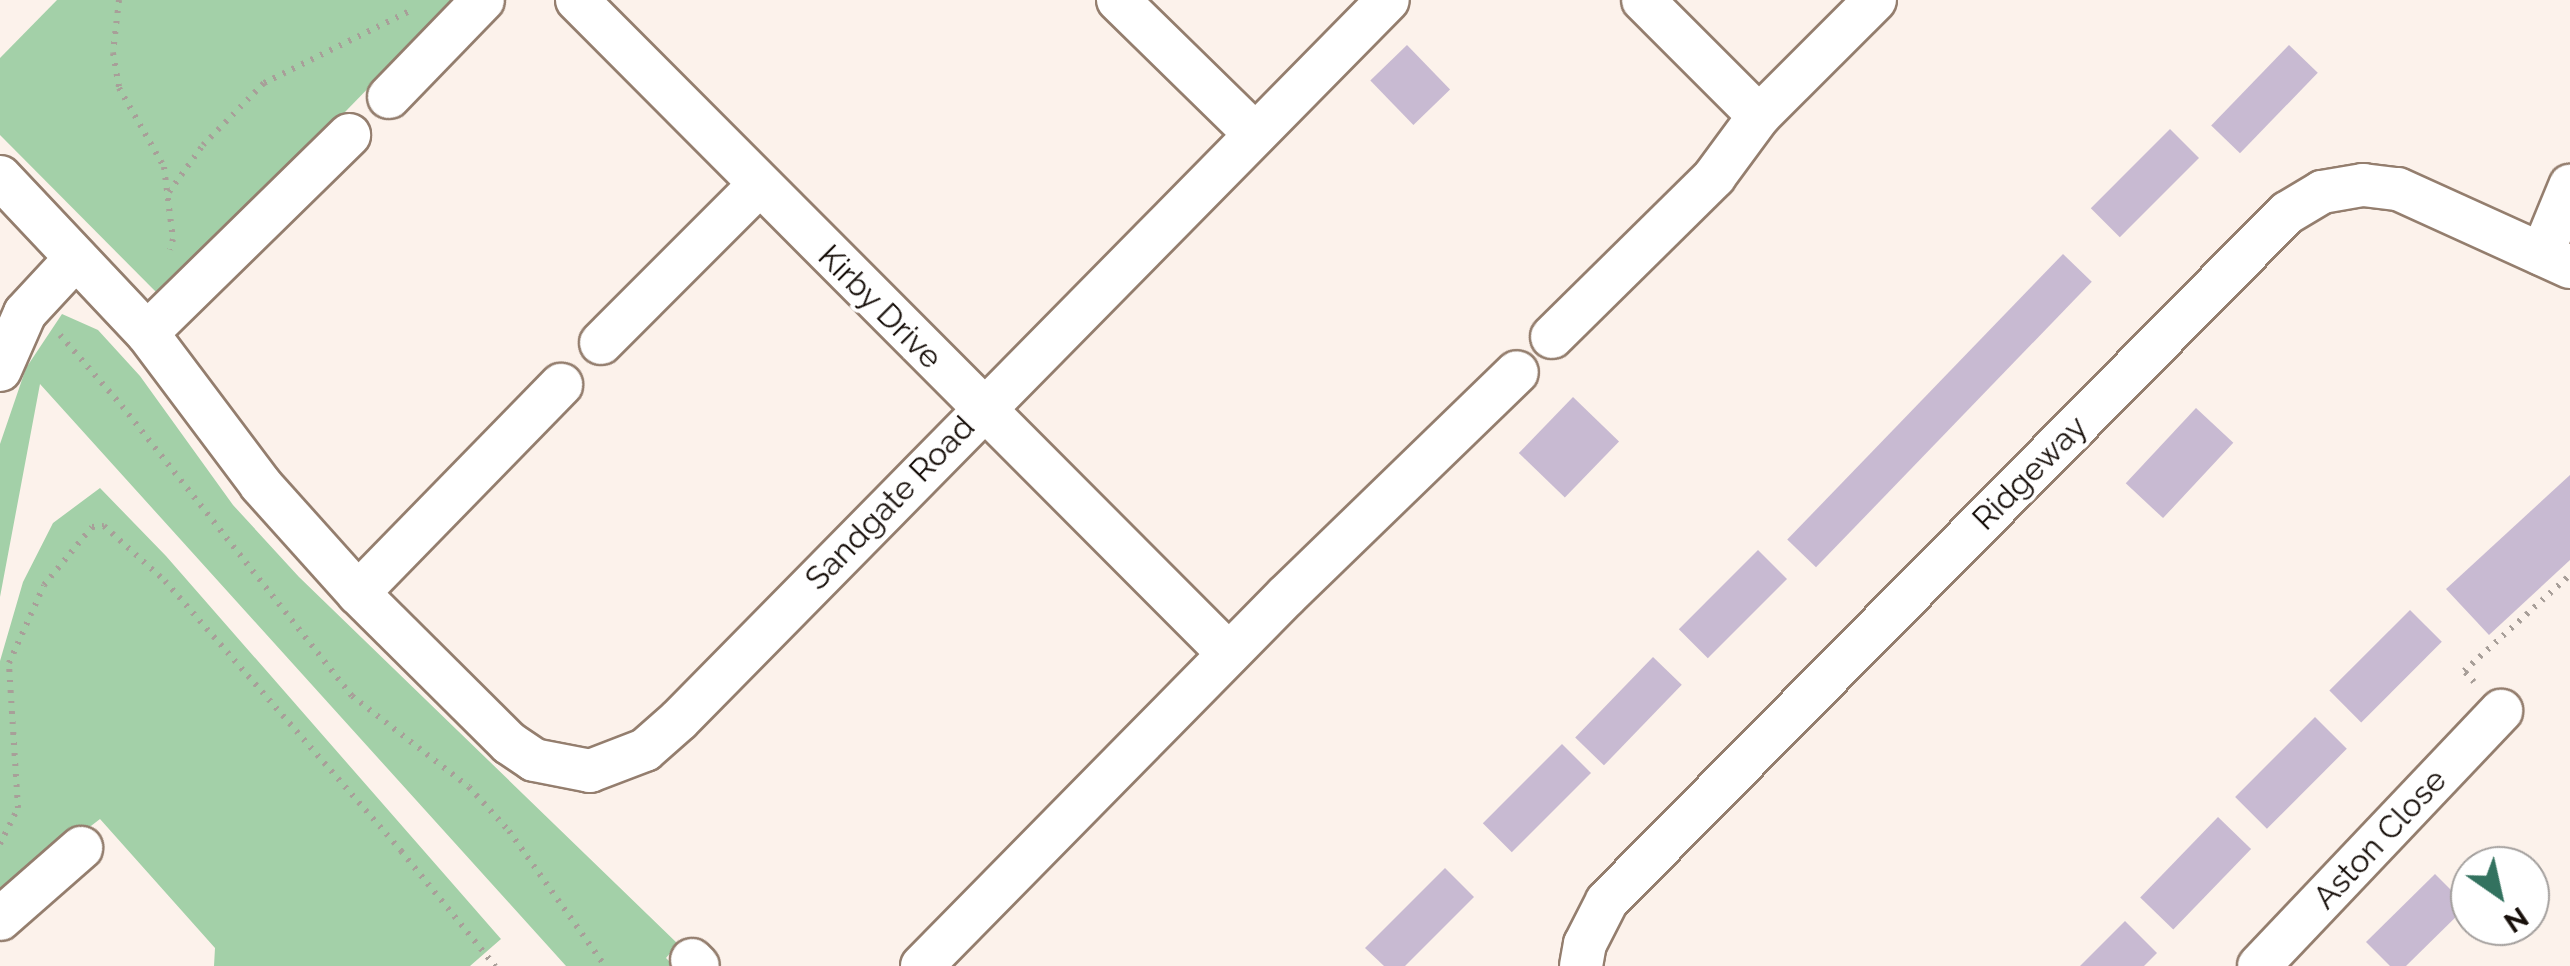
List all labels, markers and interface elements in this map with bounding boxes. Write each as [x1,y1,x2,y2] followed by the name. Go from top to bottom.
[810,237,950,377] street label: Kirby Drive
[797,408,983,598] street label: Sandgate Road
[1965,408,2095,538] street label: Ridgeway
[2306,761,2454,917] street label: Aston Close
[2450,846,2550,946] north arrow
[2498,900,2534,939] text: N

